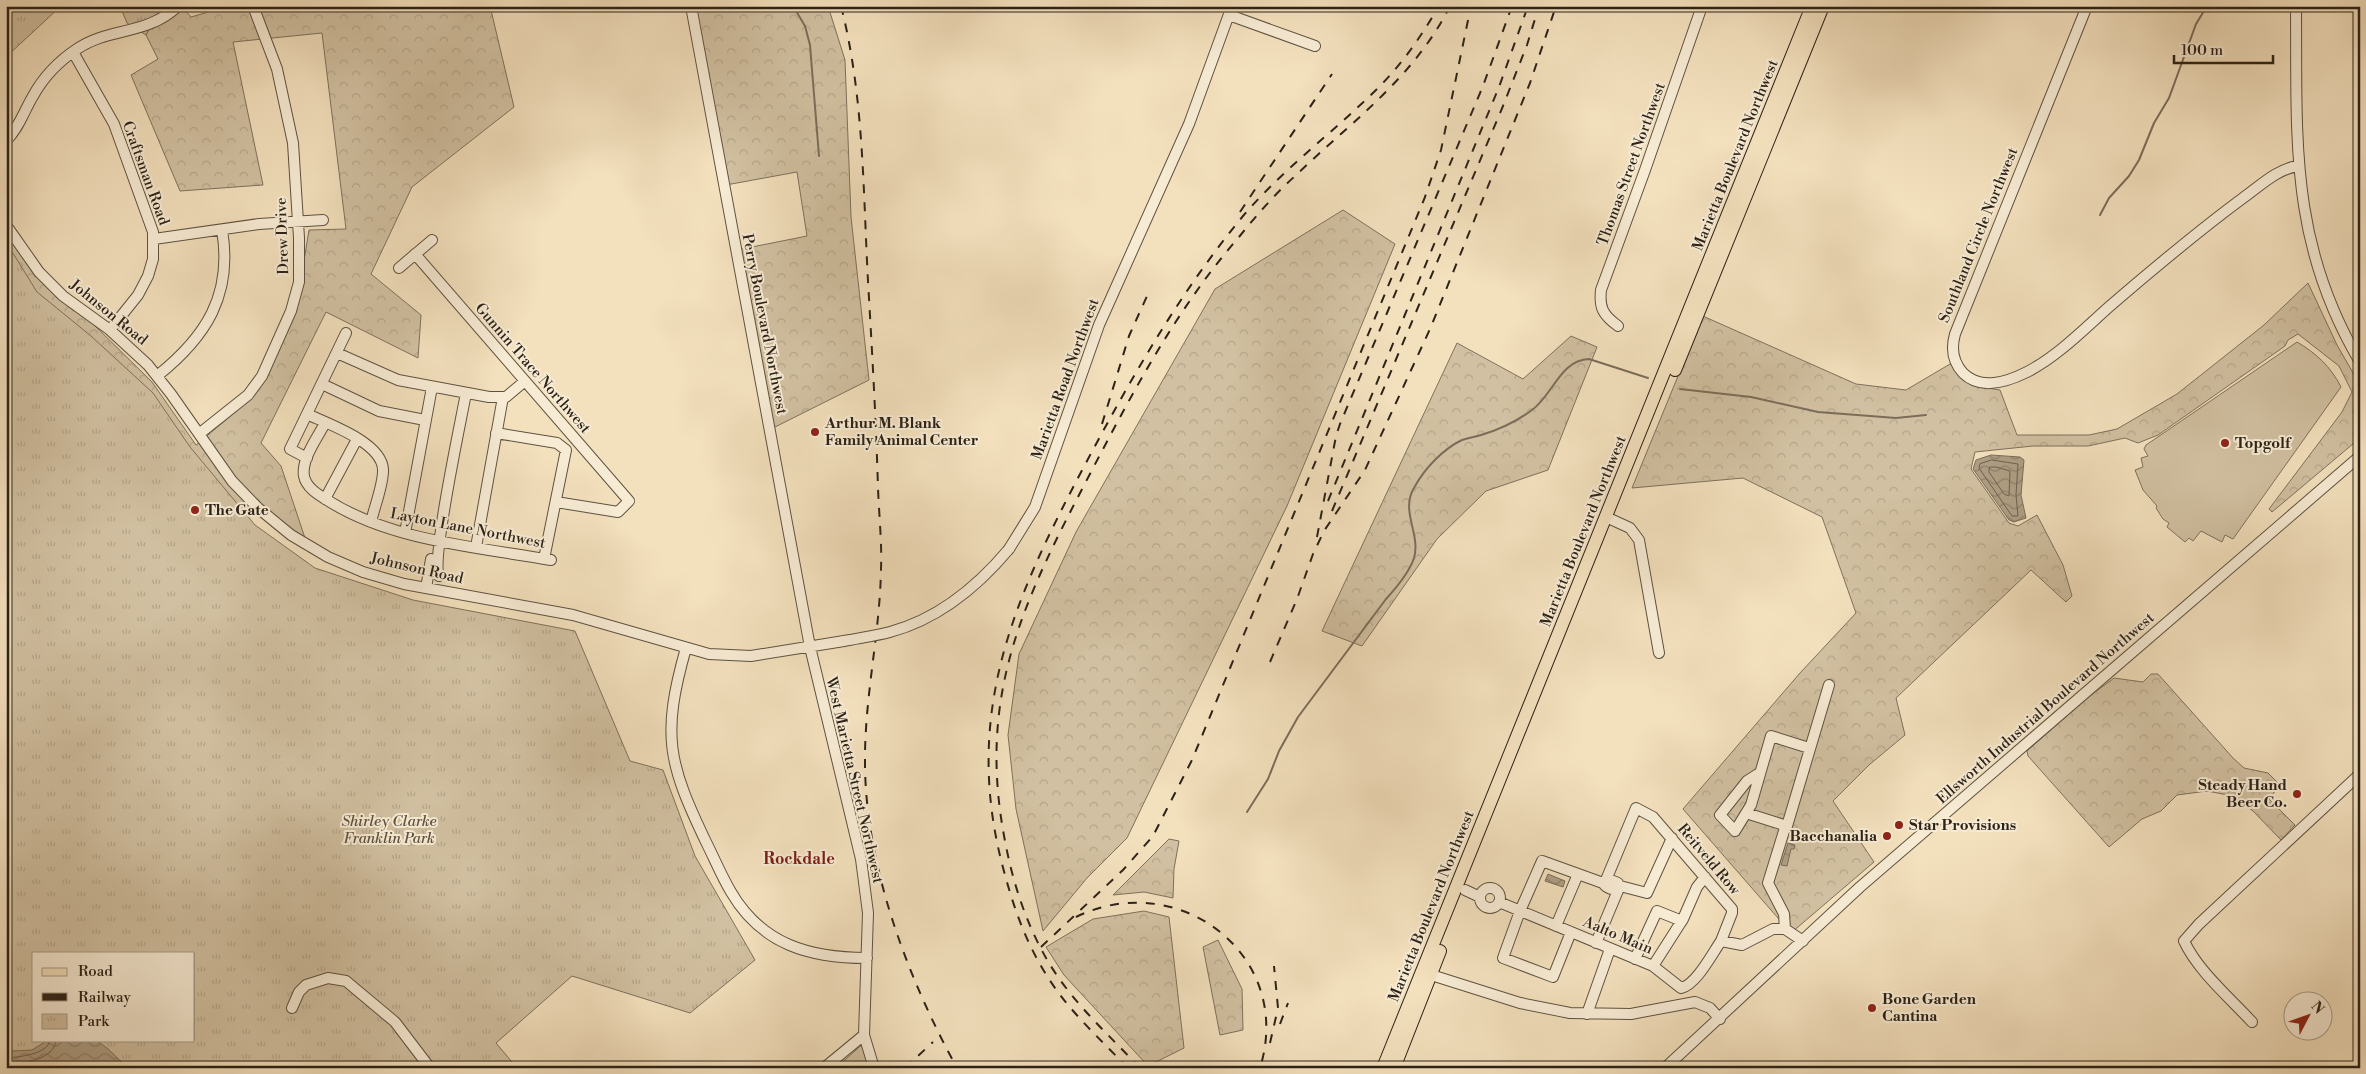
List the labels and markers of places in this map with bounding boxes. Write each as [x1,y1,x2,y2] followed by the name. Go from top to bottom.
[824,414,979,450] place label: Arthur M. Blank Family Animal Center
[809,426,821,438] marker: Arthur M. Blank Family Animal Center
[2235,434,2292,453] place label: Topgolf
[2219,437,2231,449] marker: Topgolf
[205,501,269,520] place label: The Gate
[189,504,201,516] marker: The Gate
[2198,776,2288,812] place label: Steady Hand Beer Co.
[2291,788,2303,800] marker: Steady Hand Beer Co.
[1909,816,2016,835] place label: Star Provisions
[1893,819,1905,831] marker: Star Provisions
[1790,827,1878,846] place label: Bacchanalia
[1881,830,1893,842] marker: Bacchanalia
[1882,990,1977,1026] place label: Bone Garden Cantina
[1866,1002,1878,1014] marker: Bone Garden Cantina

